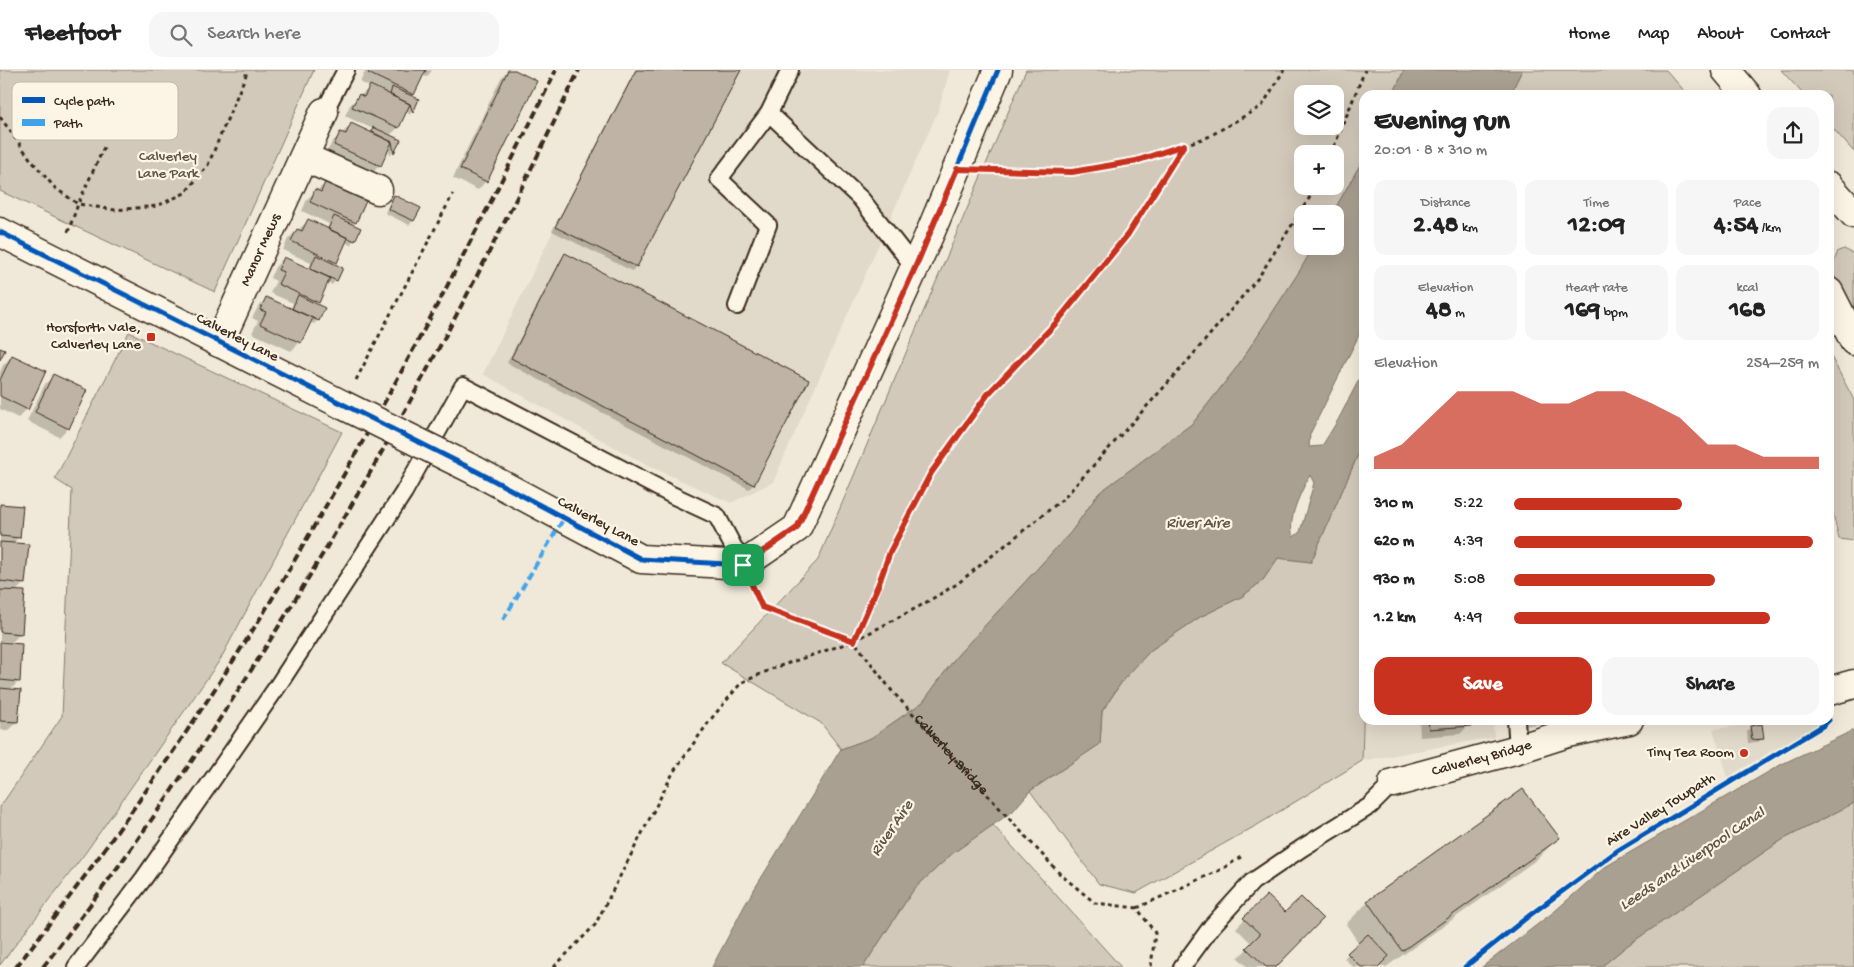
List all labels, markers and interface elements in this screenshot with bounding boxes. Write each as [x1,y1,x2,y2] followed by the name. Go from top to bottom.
[149,12,499,57] search box
[25,20,119,49] text: Fleetfoot
[167,21,195,49] icon: search
[207,23,301,46] text: Search here
[1568,24,1610,45] text: Home
[1638,24,1669,45] text: Map
[1697,24,1743,45] text: About
[1771,24,1829,45] text: Contact
[12,82,178,140] legend
[1294,85,1344,255] map controls
[1294,85,1344,135] button: layers
[54,94,115,111] text: Cycle path
[1374,106,1510,139] text: Evening run
[1767,107,1819,159] button: share
[53,116,83,133] text: Path
[1374,142,1487,161] text: 20:01 · 8 × 310 m
[1294,145,1344,195] button: +
[138,148,200,183] park label: Calverley Lane Park
[1421,195,1470,212] text: Distance
[1584,195,1609,212] text: Time
[1734,195,1761,212] text: Pace
[1294,205,1344,255] button: −
[237,211,286,289] street label: Manor Mews
[1413,212,1459,241] text: 2.48
[1568,212,1625,241] text: 12:09
[1714,212,1758,241] text: 4:54
[1459,220,1478,237] text: km
[1758,220,1781,237] text: /km
[1418,280,1473,297] text: Elevation
[1565,280,1628,297] text: Heart rate
[1737,280,1758,297] text: kcal
[1426,297,1452,326] text: 48
[1565,297,1600,326] text: 169
[1729,297,1766,326] text: 168
[1452,305,1465,322] text: m
[1600,305,1628,322] text: bpm
[193,310,281,367] street label: Calverley Lane
[46,319,141,354] place label: Horsforth Vale, Calverley Lane
[145,331,157,343] marker: Horsforth Vale, Calverley Lane
[1374,355,1438,374] text: Elevation
[1746,355,1819,374] text: 254–259 m
[554,493,642,551] street label: Calverley Lane
[1374,495,1413,514] text: 310 m
[1454,495,1483,514] text: 5:22
[1166,515,1230,534] water label: River Aire
[1374,533,1414,552] text: 620 m
[1454,533,1483,552] text: 4:39
[722,544,764,586] pin
[729,551,757,579] icon: arrive
[1374,571,1415,590] text: 930 m
[1454,571,1485,590] text: 5:08
[1374,609,1416,628] text: 1.2 km
[1454,609,1482,628] text: 4:49
[1374,657,1592,715] button: Save
[1602,657,1819,715] button: Share
[909,711,992,799] street label: Calverley Bridge
[1430,736,1534,781] street label: Calverley Bridge
[1646,744,1734,762] place label: Tiny Tea Room
[1738,747,1750,759] marker: Tiny Tea Room
[1603,769,1719,851] street label: Aire Valley Towpath
[867,797,919,861] water label: River Aire
[1617,804,1770,916] water label: Leeds and Liverpool Canal

